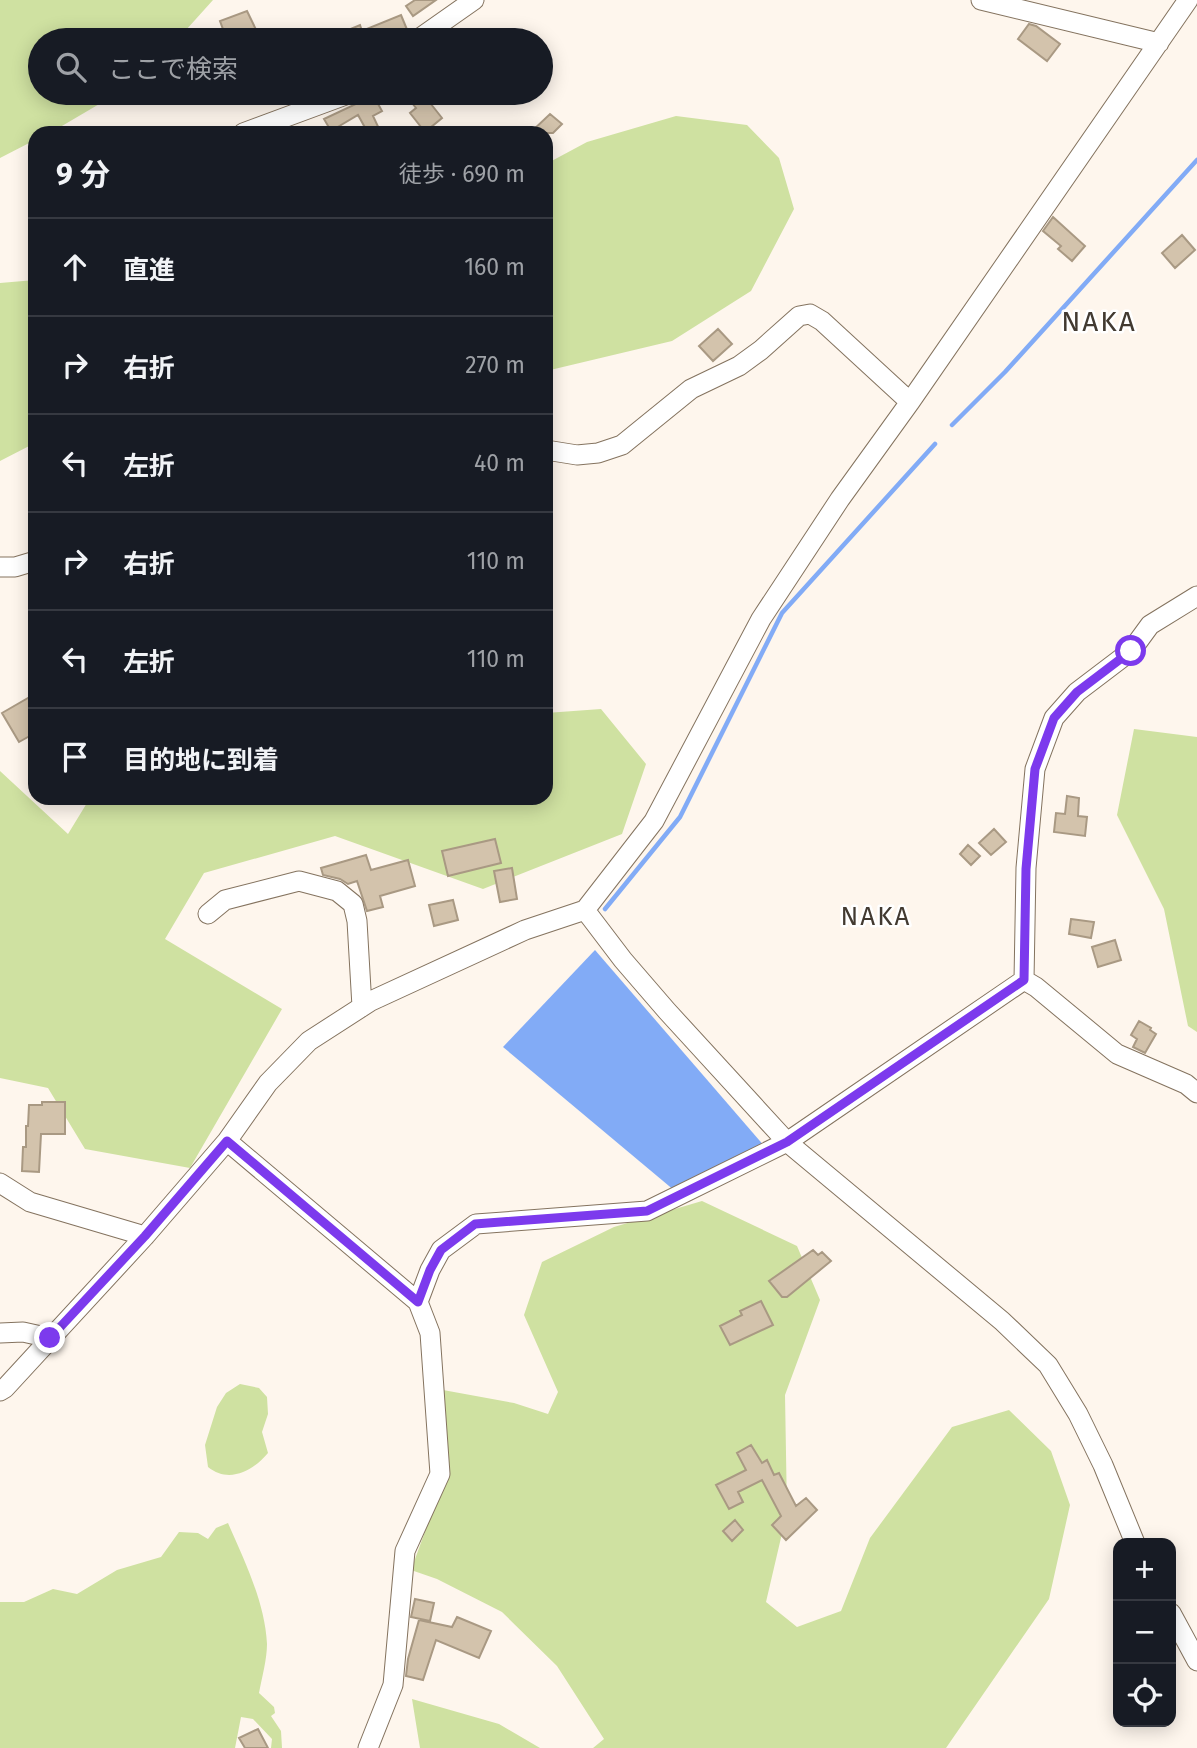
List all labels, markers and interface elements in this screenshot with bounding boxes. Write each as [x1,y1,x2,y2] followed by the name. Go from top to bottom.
[28,28,553,105] search box
[52,48,90,86] icon: search
[108,54,238,85] text: ここで検索
[56,157,110,193] text: 9 分
[399,160,525,188] text: 徒歩 · 690 m
[56,248,94,286] icon: ahead
[464,253,525,281] text: 160 m
[123,255,175,286] text: 直進
[1061,305,1137,338] district label: NAKA
[56,346,94,384] icon: right
[465,351,525,379] text: 270 m
[123,353,175,384] text: 右折
[56,444,94,482] icon: left
[474,449,525,477] text: 40 m
[123,451,175,482] text: 左折
[56,542,94,580] icon: right
[467,547,525,575] text: 110 m
[123,549,175,580] text: 右折
[1115,635,1146,666] route start
[56,640,94,678] icon: left
[467,645,525,673] text: 110 m
[123,647,175,678] text: 左折
[56,738,94,776] icon: arrive
[123,745,279,776] text: 目的地に到着
[841,901,911,932] district label: NAKA
[34,1322,65,1353] route end
[1113,1538,1176,1727] map controls
[1113,1538,1176,1601] button: +
[1113,1601,1176,1664] button: −
[1113,1664,1176,1727] button: locate

